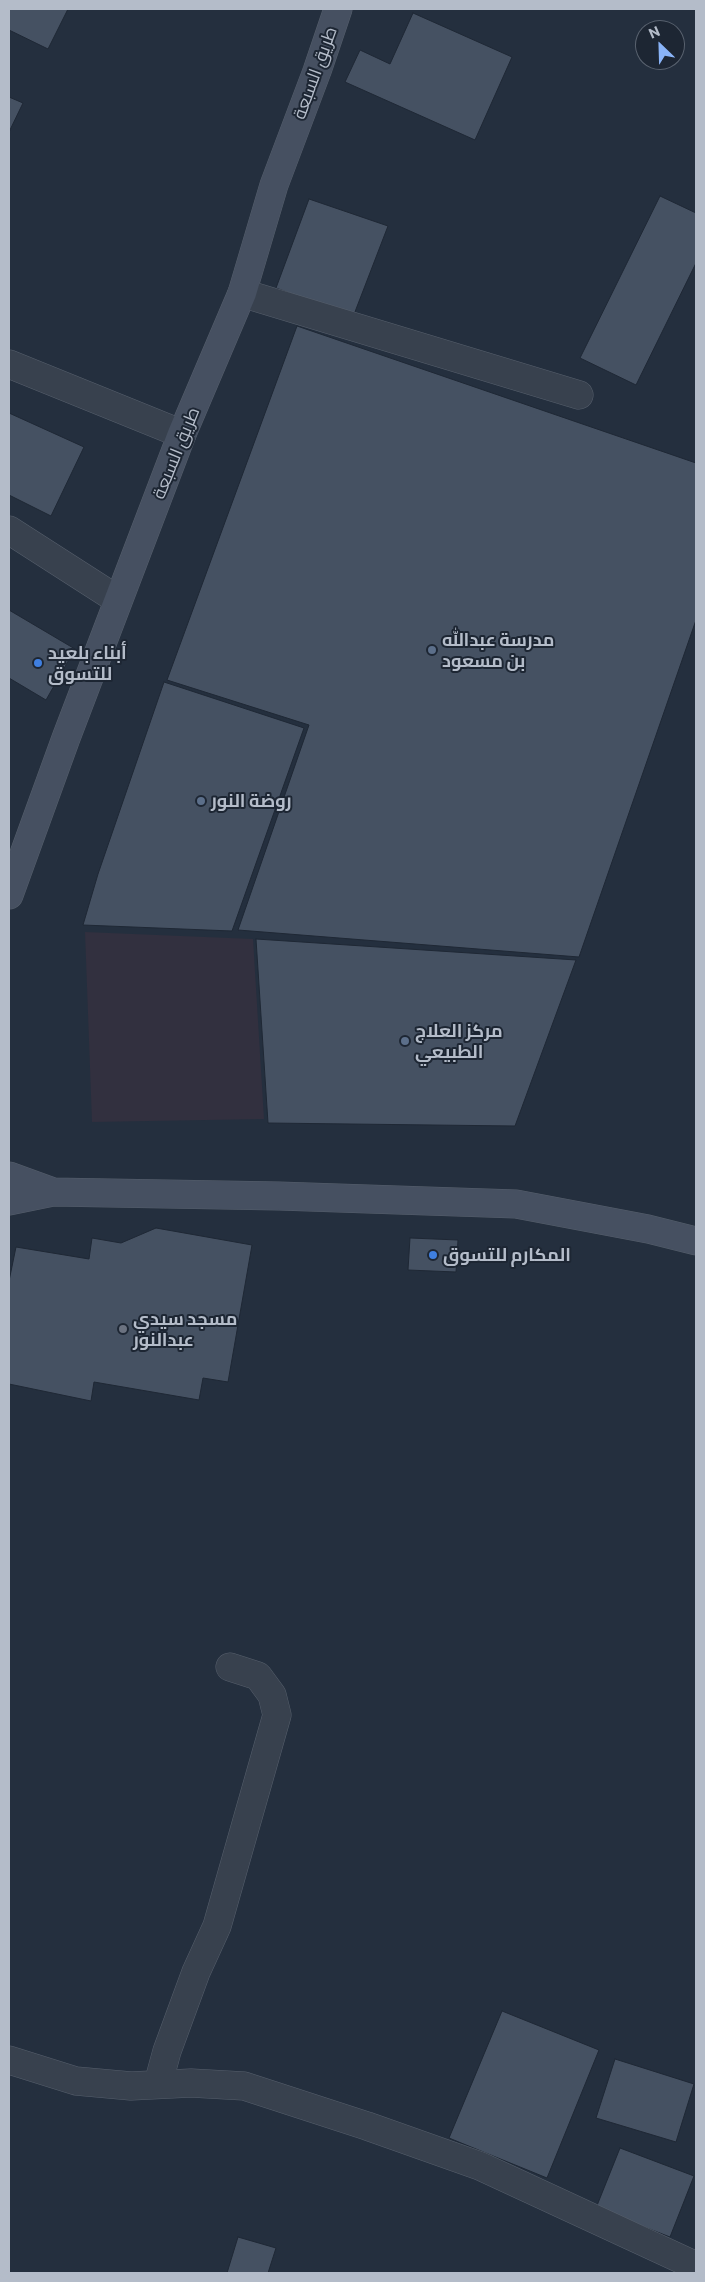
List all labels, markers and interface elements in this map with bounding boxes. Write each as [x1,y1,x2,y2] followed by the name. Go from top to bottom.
[635,20,685,70] north arrow
[646,22,662,42] text: N
[288,24,342,122] street label: طريق السبعة
[148,404,204,502] street label: طريق السبعة
[442,629,554,672] place label: مدرسة عبدالله بن مسعود
[48,642,127,684] place label: أبناء بلعيد للتسوق
[426,644,438,656] marker: مدرسة عبدالله بن مسعود
[32,657,44,669] marker: أبناء بلعيد للتسوق
[211,790,292,812] place label: روضة النور
[195,795,207,807] marker: روضة النور
[415,1020,503,1062] place label: مركز العلاج الطبيعي
[399,1035,411,1047] marker: مركز العلاج الطبيعي
[443,1244,571,1266] place label: المكارم للتسوق
[427,1249,439,1261] marker: المكارم للتسوق
[133,1308,237,1350] place label: مسجد سيدي عبدالنور
[117,1323,129,1335] marker: مسجد سيدي عبدالنور

